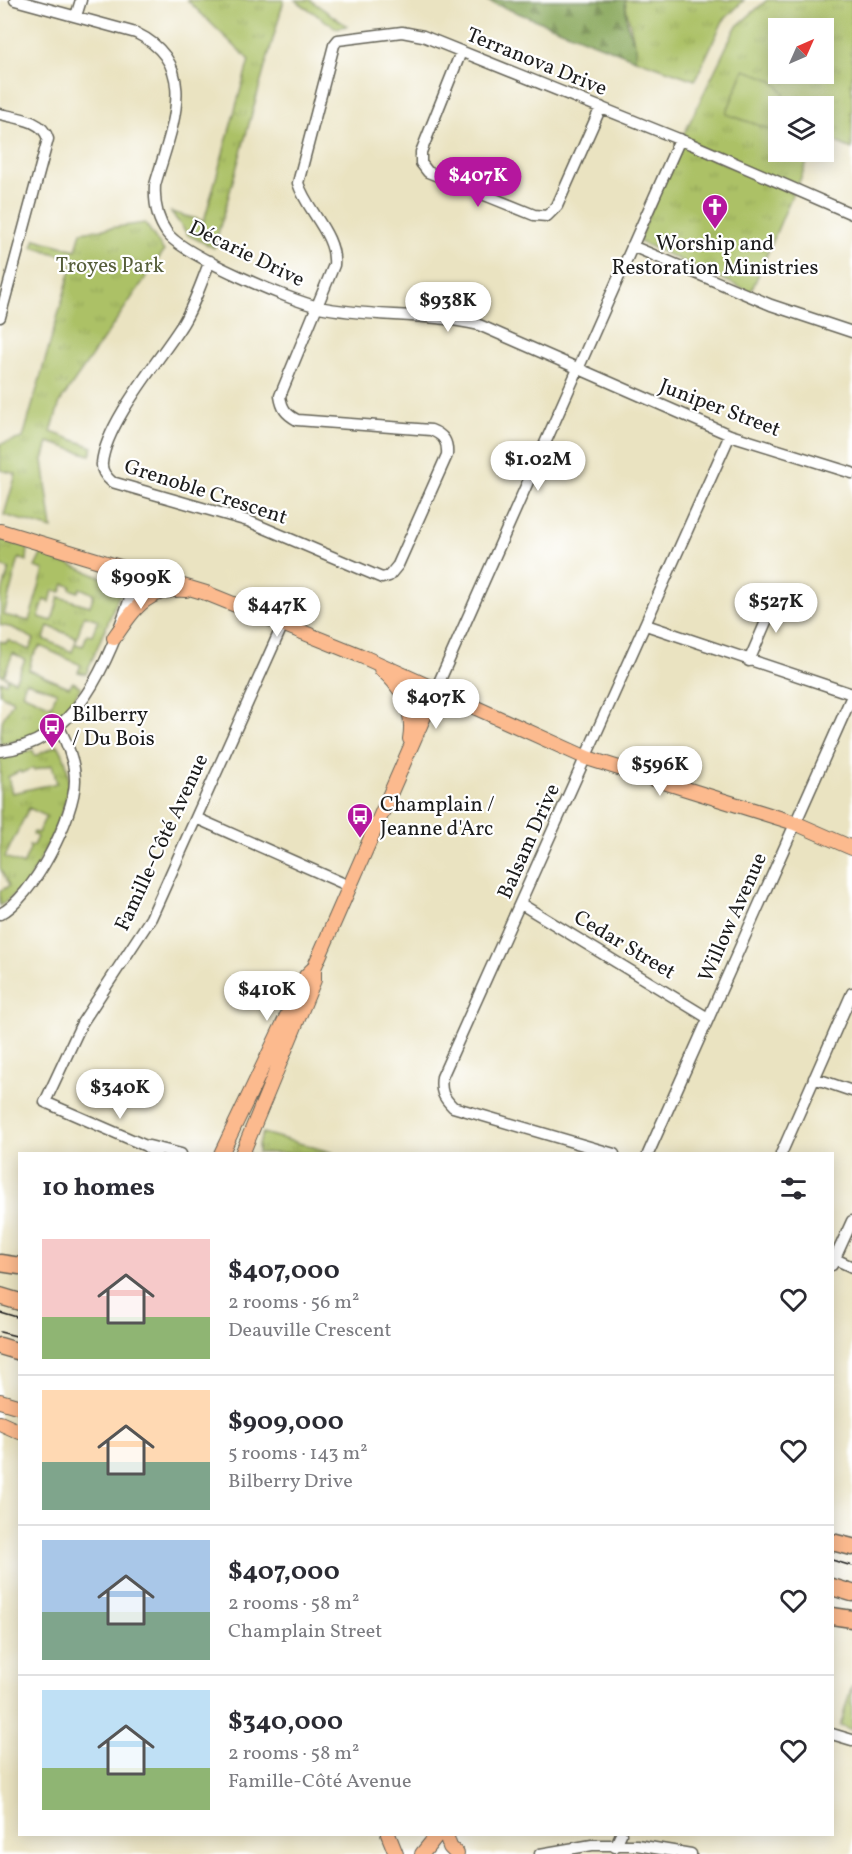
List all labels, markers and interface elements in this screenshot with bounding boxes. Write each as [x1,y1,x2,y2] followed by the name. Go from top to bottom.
[768,18,834,84] north arrow
[768,18,834,162] map controls
[462,21,611,104] street label: Terranova Drive
[768,96,834,162] button: layers
[436,157,520,208] pin: $407K
[448,162,508,190] text: $407K
[700,192,730,230] church icon: Worship and Restoration Ministries
[184,214,309,295] street label: Décarie Drive
[612,230,818,283] place label: Worship and Restoration Ministries
[56,252,165,281] park label: Troyes Park
[406,282,490,333] pin: $938K
[419,287,477,315] text: $938K
[655,372,784,445] street label: Juniper Street
[489,441,587,492] pin: $1.02M
[505,446,571,474] text: $1.02M
[120,452,291,532] street label: Grenoble Crescent
[99,559,183,610] pin: $909K
[111,564,171,592] text: $909K
[734,583,818,634] pin: $527K
[235,587,319,638] pin: $447K
[749,588,803,616] text: $527K
[247,592,307,620] text: $447K
[394,679,478,730] pin: $407K
[406,684,466,712] text: $407K
[72,701,155,754] place label: Bilberry / Du Bois
[37,711,67,749] bus stop icon: Bilberry / Du Bois
[618,746,702,797] pin: $596K
[108,749,216,936] street label: Famille-Côté Avenue
[631,751,689,779] text: $596K
[491,779,568,904] street label: Balsam Drive
[380,791,495,844] place label: Champlain / Jeanne d'Arc
[345,801,375,839] bus stop icon: Champlain / Jeanne d'Arc
[692,848,775,987] street label: Willow Avenue
[568,903,681,987] street label: Cedar Street
[225,971,309,1022] pin: $410K
[238,976,296,1004] text: $410K
[78,1069,162,1120] pin: $340K
[90,1074,150,1102] text: $340K
[42,1170,155,1206] text: 10 homes
[777,1172,810,1205] icon: filters
[228,1253,340,1289] text: $407,000
[90,1263,162,1335] icon: home
[777,1283,810,1316] icon: heart
[228,1289,359,1317] text: 2 rooms · 56 m²
[228,1317,392,1345] text: Deauville Crescent
[228,1404,344,1440] text: $909,000
[90,1414,162,1486] icon: home
[777,1434,810,1467] icon: heart
[228,1440,368,1468] text: 5 rooms · 143 m²
[228,1468,353,1496] text: Bilberry Drive
[228,1554,340,1590] text: $407,000
[90,1564,162,1636] icon: home
[777,1584,810,1617] icon: heart
[228,1590,359,1618] text: 2 rooms · 58 m²
[228,1618,382,1646] text: Champlain Street
[228,1704,343,1740] text: $340,000
[90,1714,162,1786] icon: home
[777,1734,810,1767] icon: heart
[228,1740,359,1768] text: 2 rooms · 58 m²
[228,1768,412,1796] text: Famille-Côté Avenue

